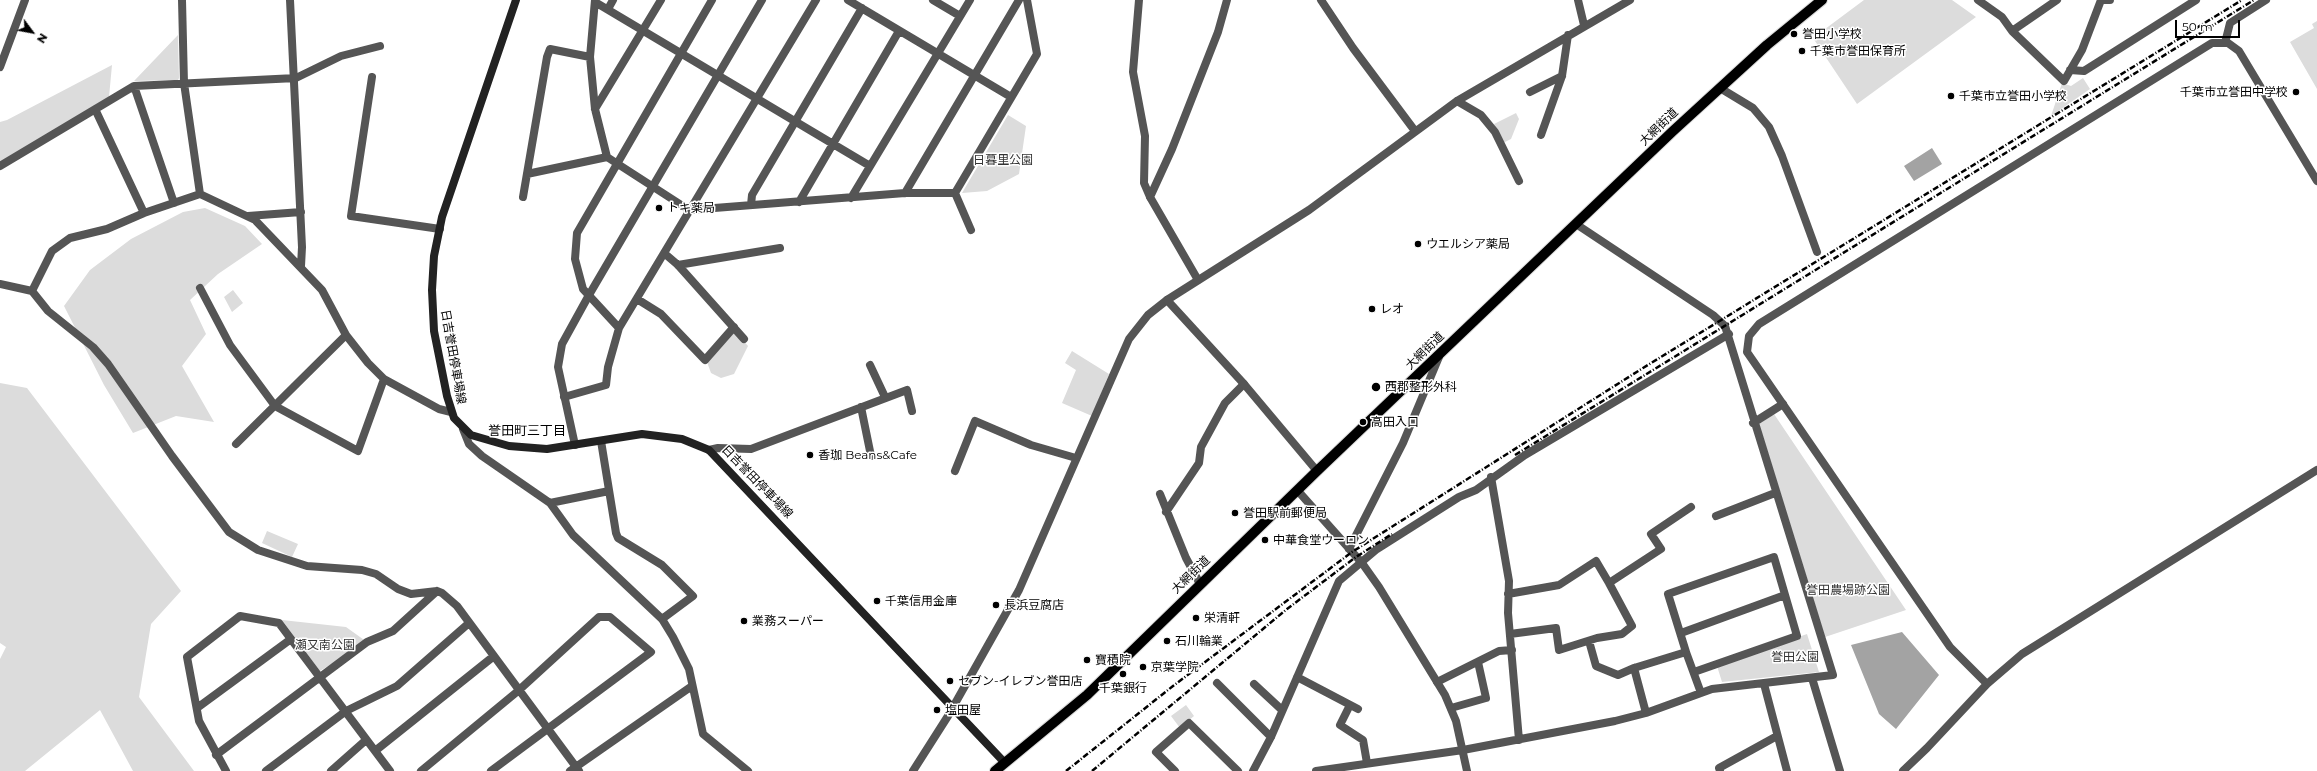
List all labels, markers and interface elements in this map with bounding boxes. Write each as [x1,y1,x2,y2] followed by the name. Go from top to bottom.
[12,12,52,52] north arrow
[2177,12,2242,38] scale bar
[2182,19,2213,34] text: 50 m
[1802,27,1862,41] place label: 誉田小学校
[1789,29,1799,39] marker: 誉田小学校
[34,31,50,46] text: N
[1810,44,1906,58] place label: 千葉市誉田保育所
[1797,46,1807,56] marker: 千葉市誉田保育所
[2180,85,2288,99] place label: 千葉市立誉田中学校
[2291,87,2301,97] marker: 千葉市立誉田中学校
[1959,89,2067,103] place label: 千葉市立誉田小学校
[1946,91,1956,101] marker: 千葉市立誉田小学校
[1637,105,1681,149] street label: 大網街道
[973,153,1033,167] park label: 日暮里公園
[667,201,715,215] place label: トキ薬局
[654,203,664,213] marker: トキ薬局
[1426,237,1510,251] place label: ウエルシア薬局
[1413,239,1423,249] marker: ウエルシア薬局
[1380,302,1404,316] place label: レオ
[1367,304,1377,314] marker: レオ
[438,308,468,406] street label: 日吉誉田停車場線
[1403,329,1447,373] street label: 大網街道
[1385,380,1457,394] place label: 西郡整形外科
[1370,381,1382,393] marker: 西郡整形外科
[1371,415,1419,429] place label: 高田入口
[1358,417,1368,427] marker: 高田入口
[488,423,566,439] district label: 誉田町三丁目
[718,442,796,522] street label: 日吉誉田停車場線
[818,448,917,462] place label: 香珈 Beans&Cafe
[805,450,815,460] marker: 香珈 Beans&Cafe
[1243,506,1327,520] place label: 誉田駅前郵便局
[1230,508,1240,518] marker: 誉田駅前郵便局
[1273,533,1369,547] place label: 中華食堂ウーロン
[1260,535,1270,545] marker: 中華食堂ウーロン
[1169,553,1213,597] street label: 大網街道
[1806,583,1890,597] park label: 誉田農場跡公園
[885,594,957,608] place label: 千葉信用金庫
[872,596,882,606] marker: 千葉信用金庫
[1004,598,1064,612] place label: 長浜豆腐店
[991,600,1001,610] marker: 長浜豆腐店
[1204,611,1240,625] place label: 栄清軒
[1191,613,1201,623] marker: 栄清軒
[752,614,824,628] place label: 業務スーパー
[739,616,749,626] marker: 業務スーパー
[1175,634,1223,648] place label: 石川輪業
[1162,636,1172,646] marker: 石川輪業
[295,638,355,652] park label: 瀬又南公園
[1771,650,1819,664] park label: 誉田公園
[1095,653,1131,667] place label: 寶積院
[1082,655,1092,665] marker: 寶積院
[1151,660,1199,674] place label: 京葉学院
[1138,662,1148,672] marker: 京葉学院
[1118,669,1128,679] marker: 千葉銀行
[958,674,1083,688] place label: セブン-イレブン誉田店
[945,676,955,686] marker: セブン-イレブン誉田店
[1099,681,1147,695] place label: 千葉銀行
[945,703,981,717] place label: 塩田屋
[932,705,942,715] marker: 塩田屋

